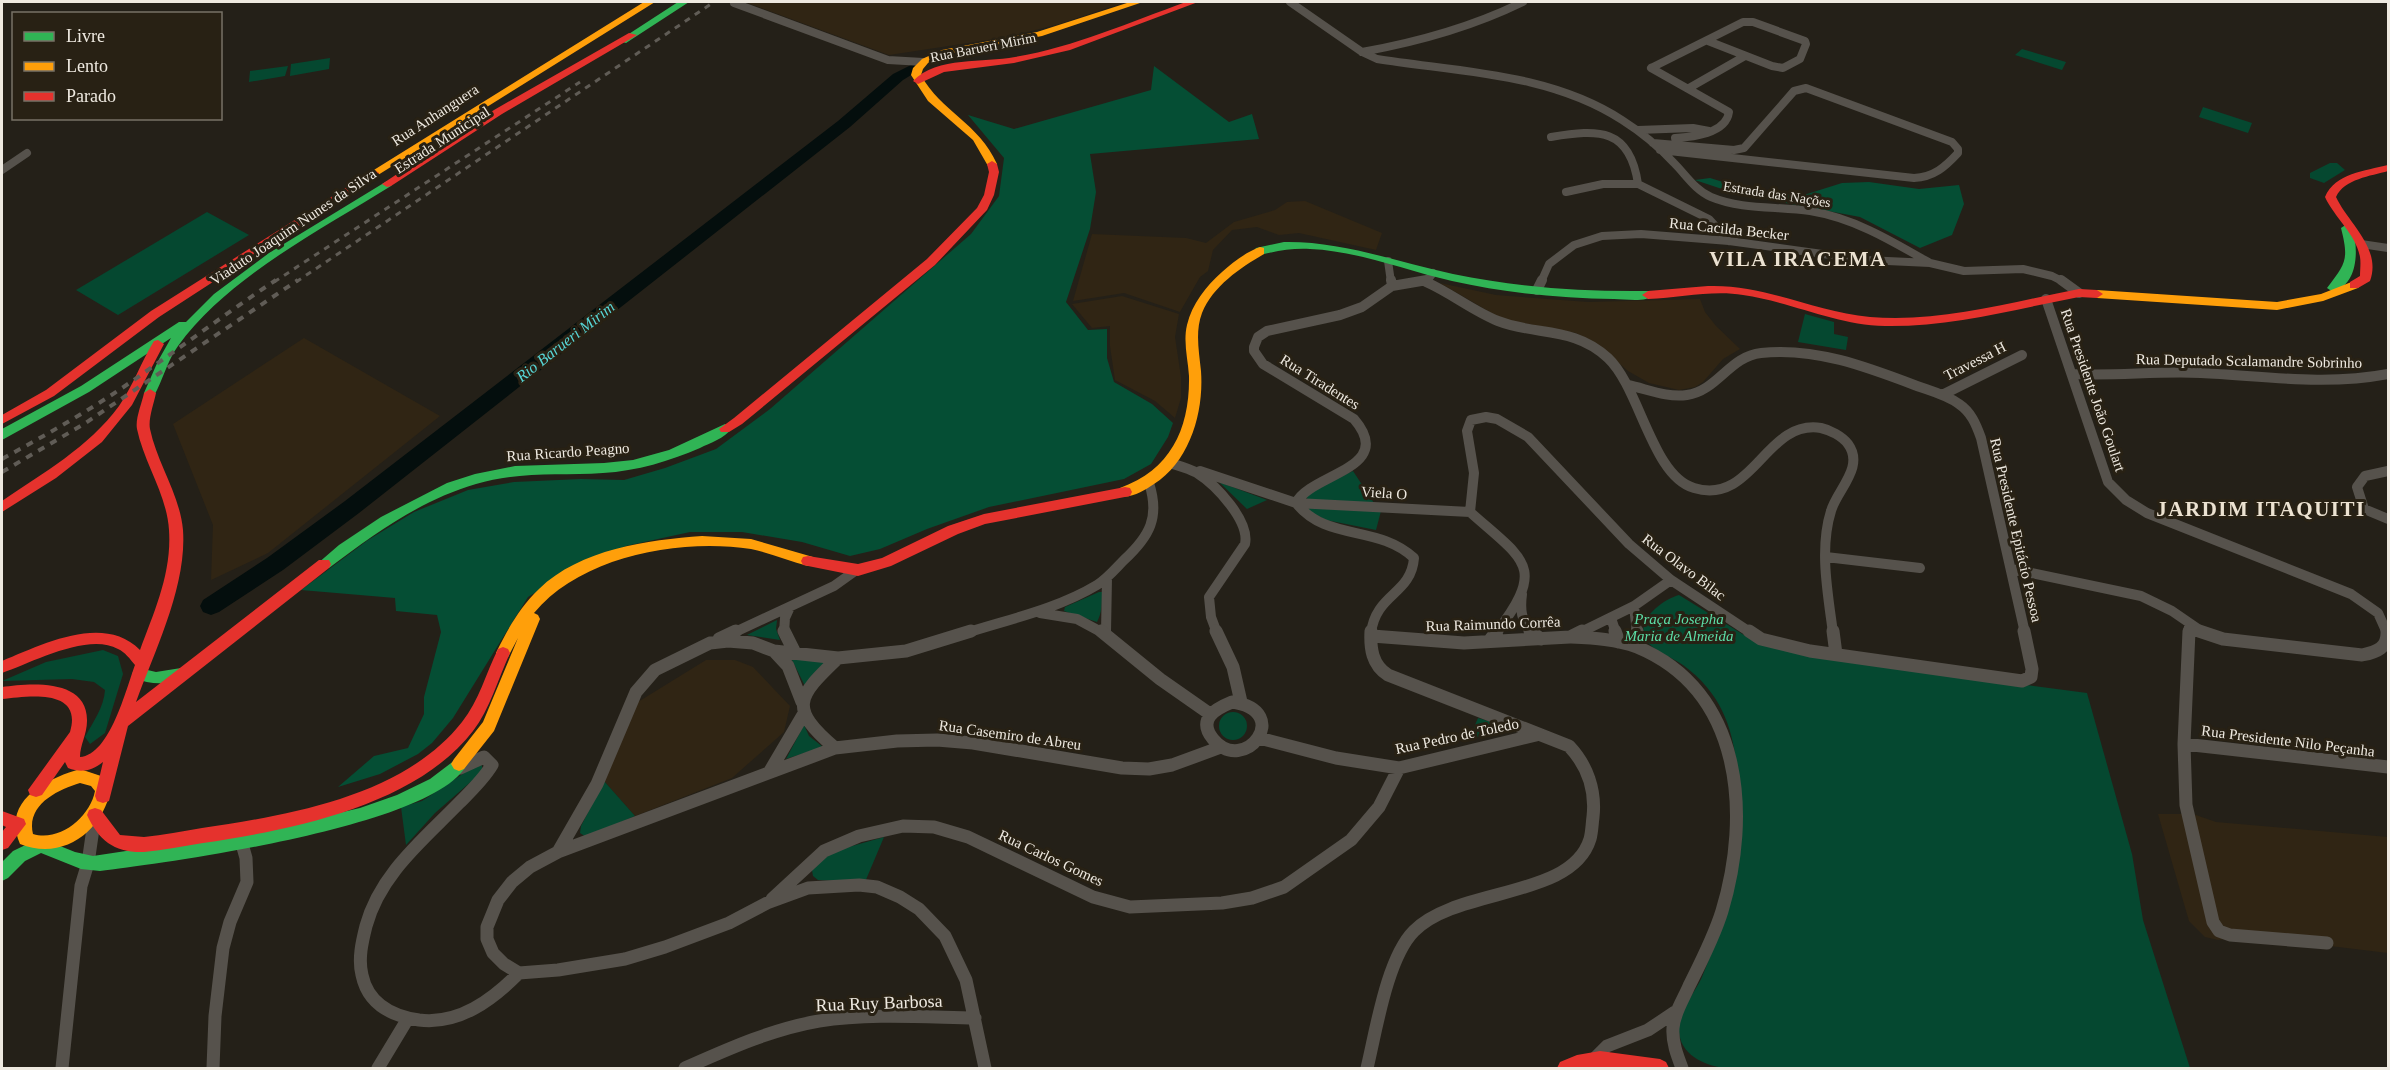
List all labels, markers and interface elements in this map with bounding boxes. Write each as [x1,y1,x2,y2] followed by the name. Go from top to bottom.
[12,12,222,120] legend
[66,26,105,46] text: Livre
[929,30,1037,65] street label: Rua Barueri Mirim
[66,56,108,76] text: Lento
[389,81,482,149] street label: Rua Anhanguera
[66,86,116,106] text: Parado
[391,103,493,177] street label: Estrada Municipal
[207,165,379,289] street label: Viaduto Joaquim Nunes da Silva
[1722,179,1832,210] street label: Estrada das Nações
[1669,215,1789,243] street label: Rua Cacilda Becker
[1709,247,1887,271] district label: VILA IRACEMA
[512,298,618,386] water label: Rio Barueri Mirim
[2058,306,2129,474] street label: Rua Presidente João Goulart
[1941,339,2009,383] street label: Travessa H
[1277,351,1363,413] street label: Rua Tiradentes
[2136,351,2362,371] street label: Rua Deputado Scalamandre Sobrinho
[1987,436,2045,624] street label: Rua Presidente Epitácio Pessoa
[506,440,630,464] street label: Rua Ricardo Peagno
[1360,483,1408,503] street label: Viela O
[2156,497,2366,521] district label: JARDIM ITAQUITI
[1639,531,1729,604] street label: Rua Olavo Bilac
[1624,611,1733,644] park label: Praça Josepha Maria de Almeida
[1425,614,1561,634] street label: Rua Raimundo Corrêa
[1394,715,1520,757] street label: Rua Pedro de Toledo
[938,717,1083,753] street label: Rua Casemiro de Abreu
[2200,722,2376,760] street label: Rua Presidente Nilo Peçanha
[996,827,1106,889] street label: Rua Carlos Gomes
[815,991,943,1015] street label: Rua Ruy Barbosa

